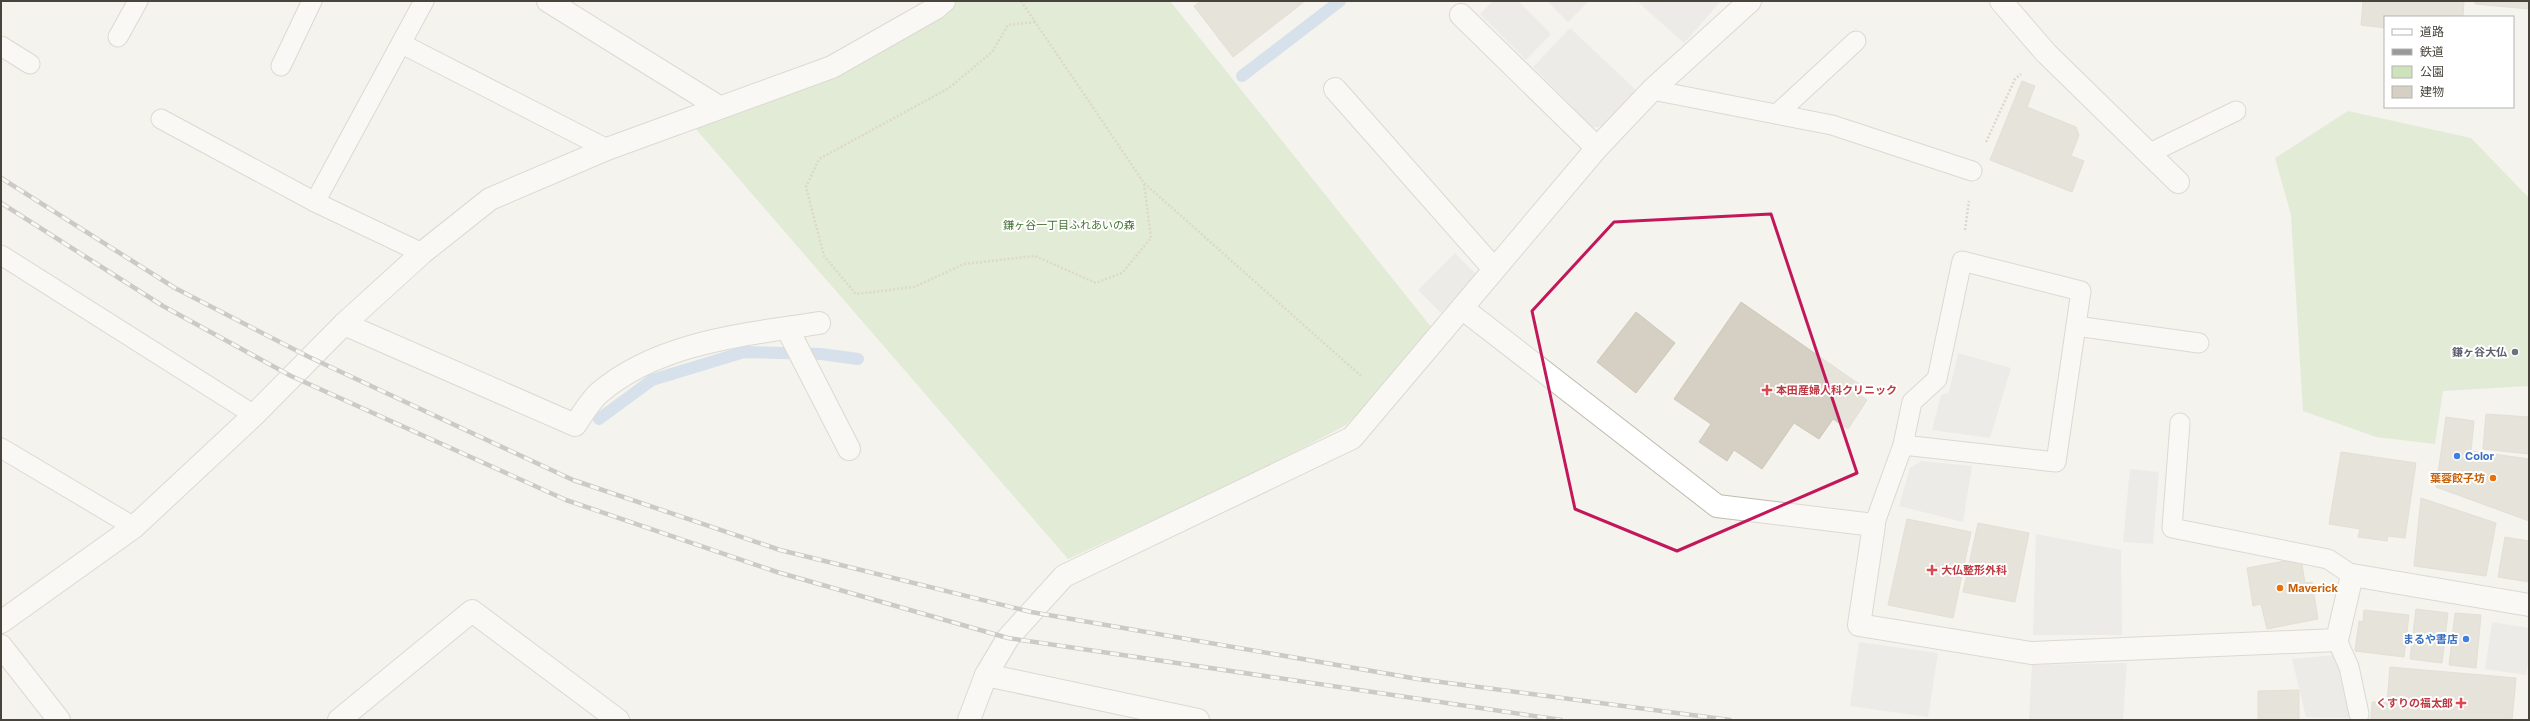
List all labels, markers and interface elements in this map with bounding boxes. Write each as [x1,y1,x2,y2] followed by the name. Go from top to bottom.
[2384,16,2514,108] legend
[2420,24,2444,39] text: 道路
[2420,44,2444,59] text: 鉄道
[2420,64,2444,79] text: 公園
[2420,84,2444,99] text: 建物
[1003,218,1135,232] park label: 鎌ヶ谷一丁目ふれあいの森
[2452,345,2507,359] place label: 鎌ヶ谷大仏
[2510,347,2520,357] marker: 鎌ヶ谷大仏
[1776,383,1897,397] place label: 本田産婦人科クリニック
[1761,384,1773,396] marker: 本田産婦人科クリニック
[2465,449,2495,463] place label: Color
[2452,451,2462,461] marker: Color
[2430,471,2485,485] place label: 葉蓉餃子坊
[2488,473,2498,483] marker: 葉蓉餃子坊
[1941,563,2007,577] place label: 大仏整形外科
[1926,564,1938,576] marker: 大仏整形外科
[2288,581,2338,595] place label: Maverick
[2275,583,2285,593] marker: Maverick
[2403,632,2458,646] place label: まるや書店
[2461,634,2471,644] marker: まるや書店
[2376,696,2453,710] place label: くすりの福太郎
[2456,698,2466,708] marker: くすりの福太郎

